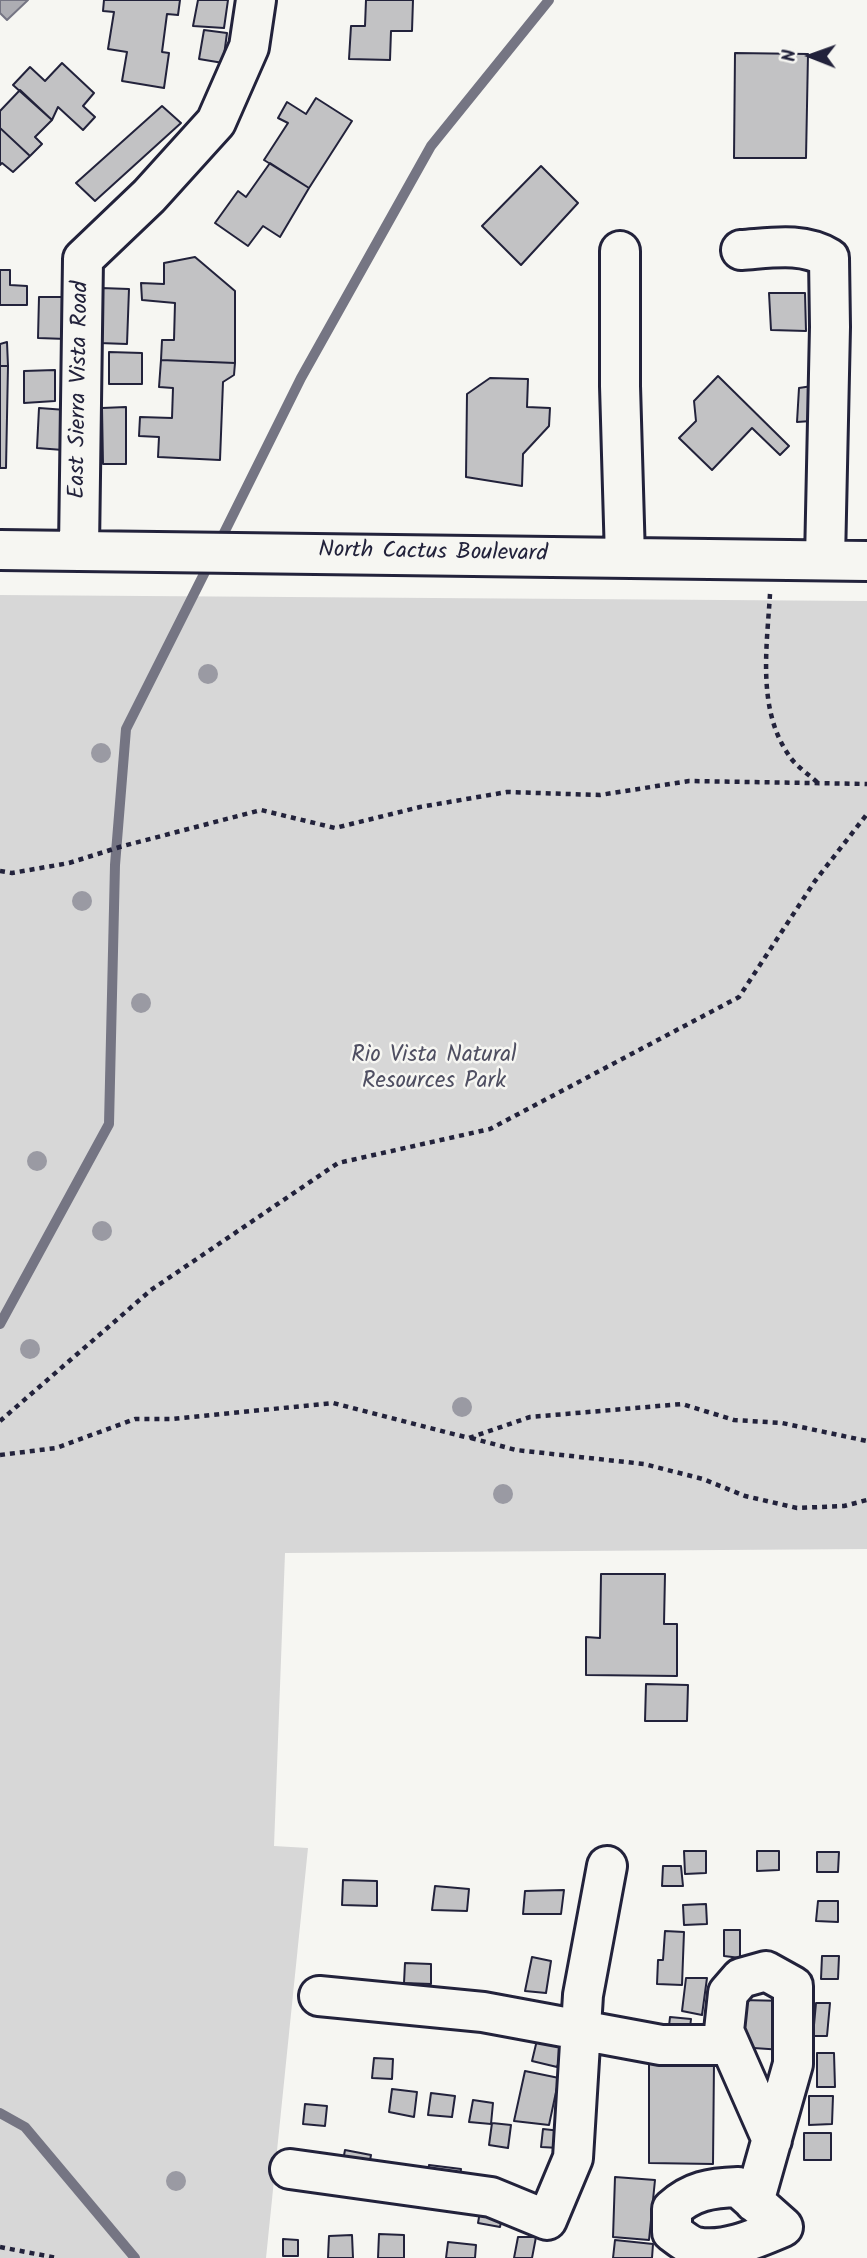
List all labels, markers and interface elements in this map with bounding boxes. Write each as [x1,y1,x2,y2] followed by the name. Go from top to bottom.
[776,21,846,91] north arrow
[775,49,805,62] text: N
[65,281,97,499] street label: East Sierra Vista Road
[318,538,548,570] street label: North Cactus Boulevard
[351,1043,517,1097] park label: Rio Vista Natural Resources Park

